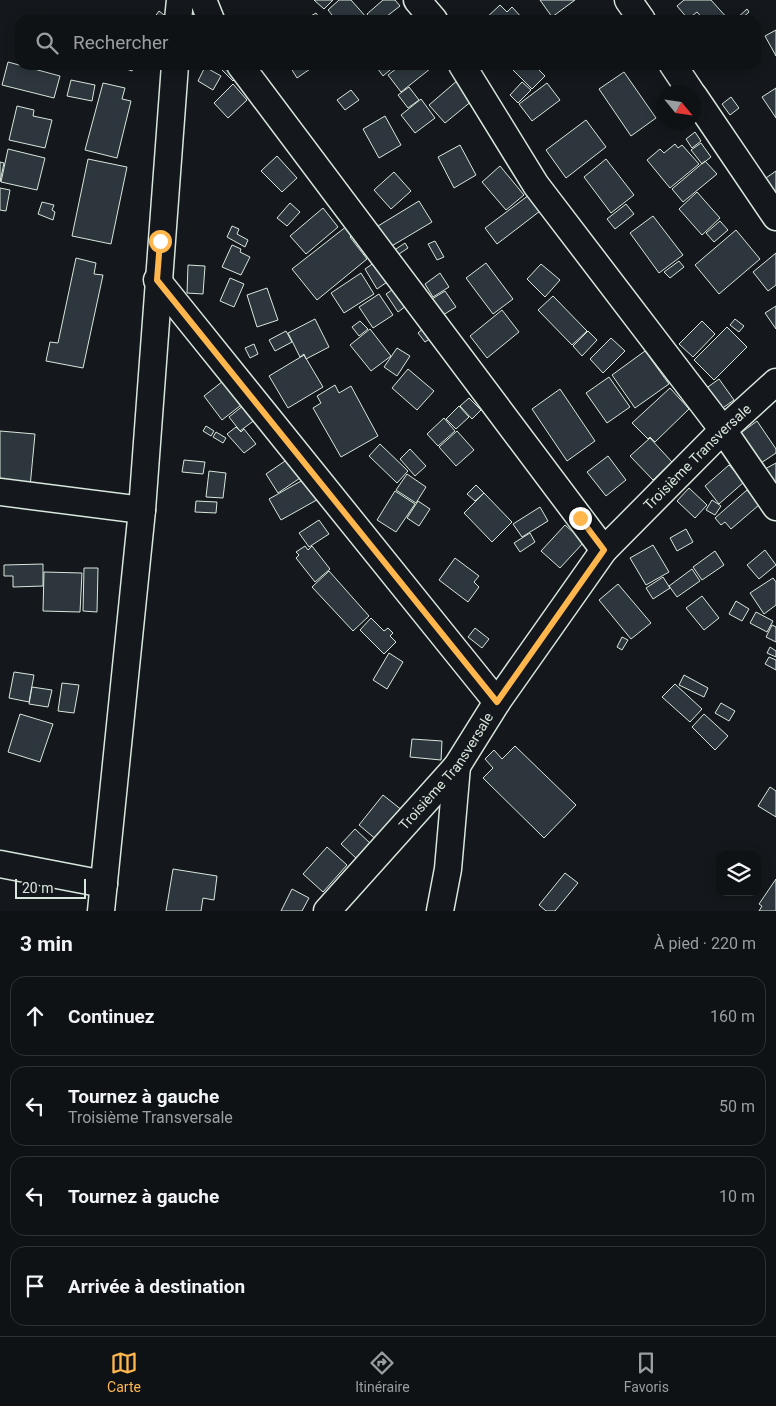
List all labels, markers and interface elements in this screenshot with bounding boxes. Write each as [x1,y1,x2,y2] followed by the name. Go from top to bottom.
[15,15,761,70] search box
[33,29,61,57] icon: search
[73,31,168,54] text: Rechercher
[656,85,701,130] north arrow
[149,230,172,253] route start
[640,401,754,513] street label: Troisième Transversale
[569,507,592,530] route end
[396,710,496,833] street label: Troisième Transversale
[716,851,761,896] map controls
[716,851,761,896] button: layers
[15,876,86,899] scale bar
[22,880,54,896] text: 20 m
[20,932,73,956] text: 3 min
[654,934,756,953] text: À pied · 220 m
[21,1002,49,1030] icon: ahead
[68,1005,154,1028] text: Continuez
[710,1007,755,1026] text: 160 m
[68,1085,219,1108] text: Tournez à gauche
[21,1092,49,1120] icon: left
[719,1097,755,1116] text: 50 m
[68,1108,233,1127] text: Troisième Transversale
[21,1182,49,1210] icon: left
[68,1185,219,1208] text: Tournez à gauche
[719,1187,755,1206] text: 10 m
[21,1272,49,1300] icon: arrive
[68,1275,245,1298] text: Arrivée à destination
[107,1349,141,1395] tab: Carte
[355,1349,410,1395] tab: Itinéraire
[624,1349,669,1395] tab: Favoris

